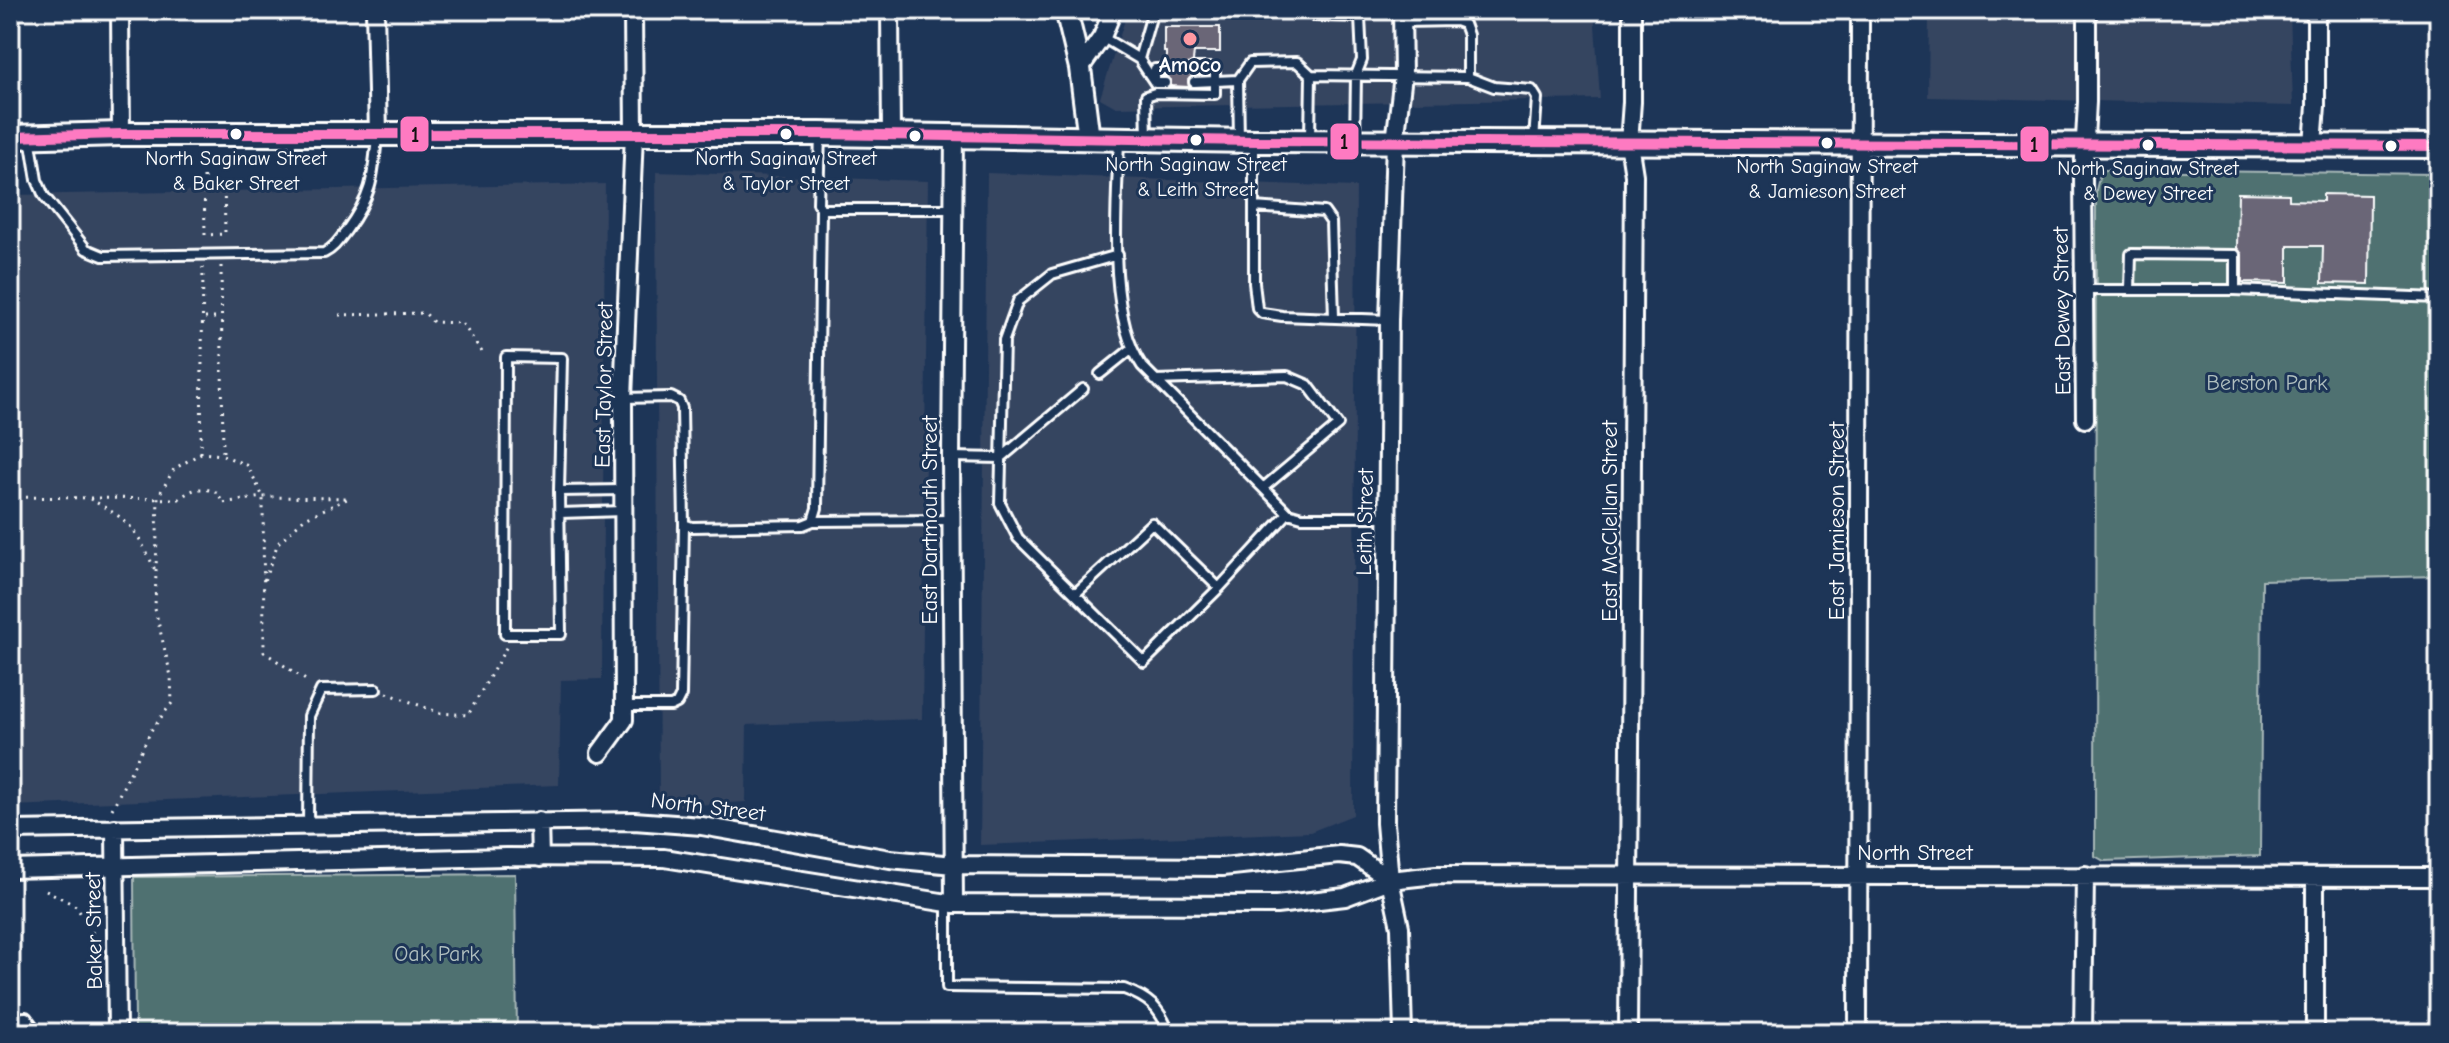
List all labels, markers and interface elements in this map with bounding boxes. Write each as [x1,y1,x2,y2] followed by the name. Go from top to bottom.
[1181,30,1199,48] marker: Amoco
[1159,52,1221,78] place label: Amoco
[399,115,430,153] line badge: 1
[411,122,419,148] text: 1
[1329,122,1360,161] line badge: 1
[2019,125,2050,163] line badge: 1
[228,126,244,142] marker: North Saginaw Street & Baker Street
[778,126,794,142] marker: North Saginaw Street & Taylor Street
[907,128,923,144] unlabelled marker
[1340,129,1348,155] text: 1
[1188,132,1204,148] marker: North Saginaw Street & Leith Street
[2030,132,2038,158] text: 1
[1819,135,1835,151] marker: North Saginaw Street & Jamieson Street
[2140,137,2156,153] marker: North Saginaw Street & Dewey Street
[2383,138,2399,154] unlabelled marker
[145,147,328,195] place label: North Saginaw Street & Baker Street
[695,147,878,195] place label: North Saginaw Street & Taylor Street
[1105,153,1288,201] place label: North Saginaw Street & Leith Street
[1736,155,1919,203] place label: North Saginaw Street & Jamieson Street
[2057,157,2240,205] place label: North Saginaw Street & Dewey Street
[2048,226,2076,395] street label: East Dewey Street
[590,301,618,468] street label: East Taylor Street
[2206,370,2328,396] park label: Berston Park
[917,415,943,625] street label: East Dartmouth Street
[1597,420,1623,622] street label: East McClellan Street
[1824,421,1850,620] street label: East Jamieson Street
[1351,467,1379,576] street label: Leith Street
[649,787,768,827] street label: North Street
[1857,840,1973,866] street label: North Street
[80,871,108,990] street label: Baker Street
[394,941,480,967] park label: Oak Park

